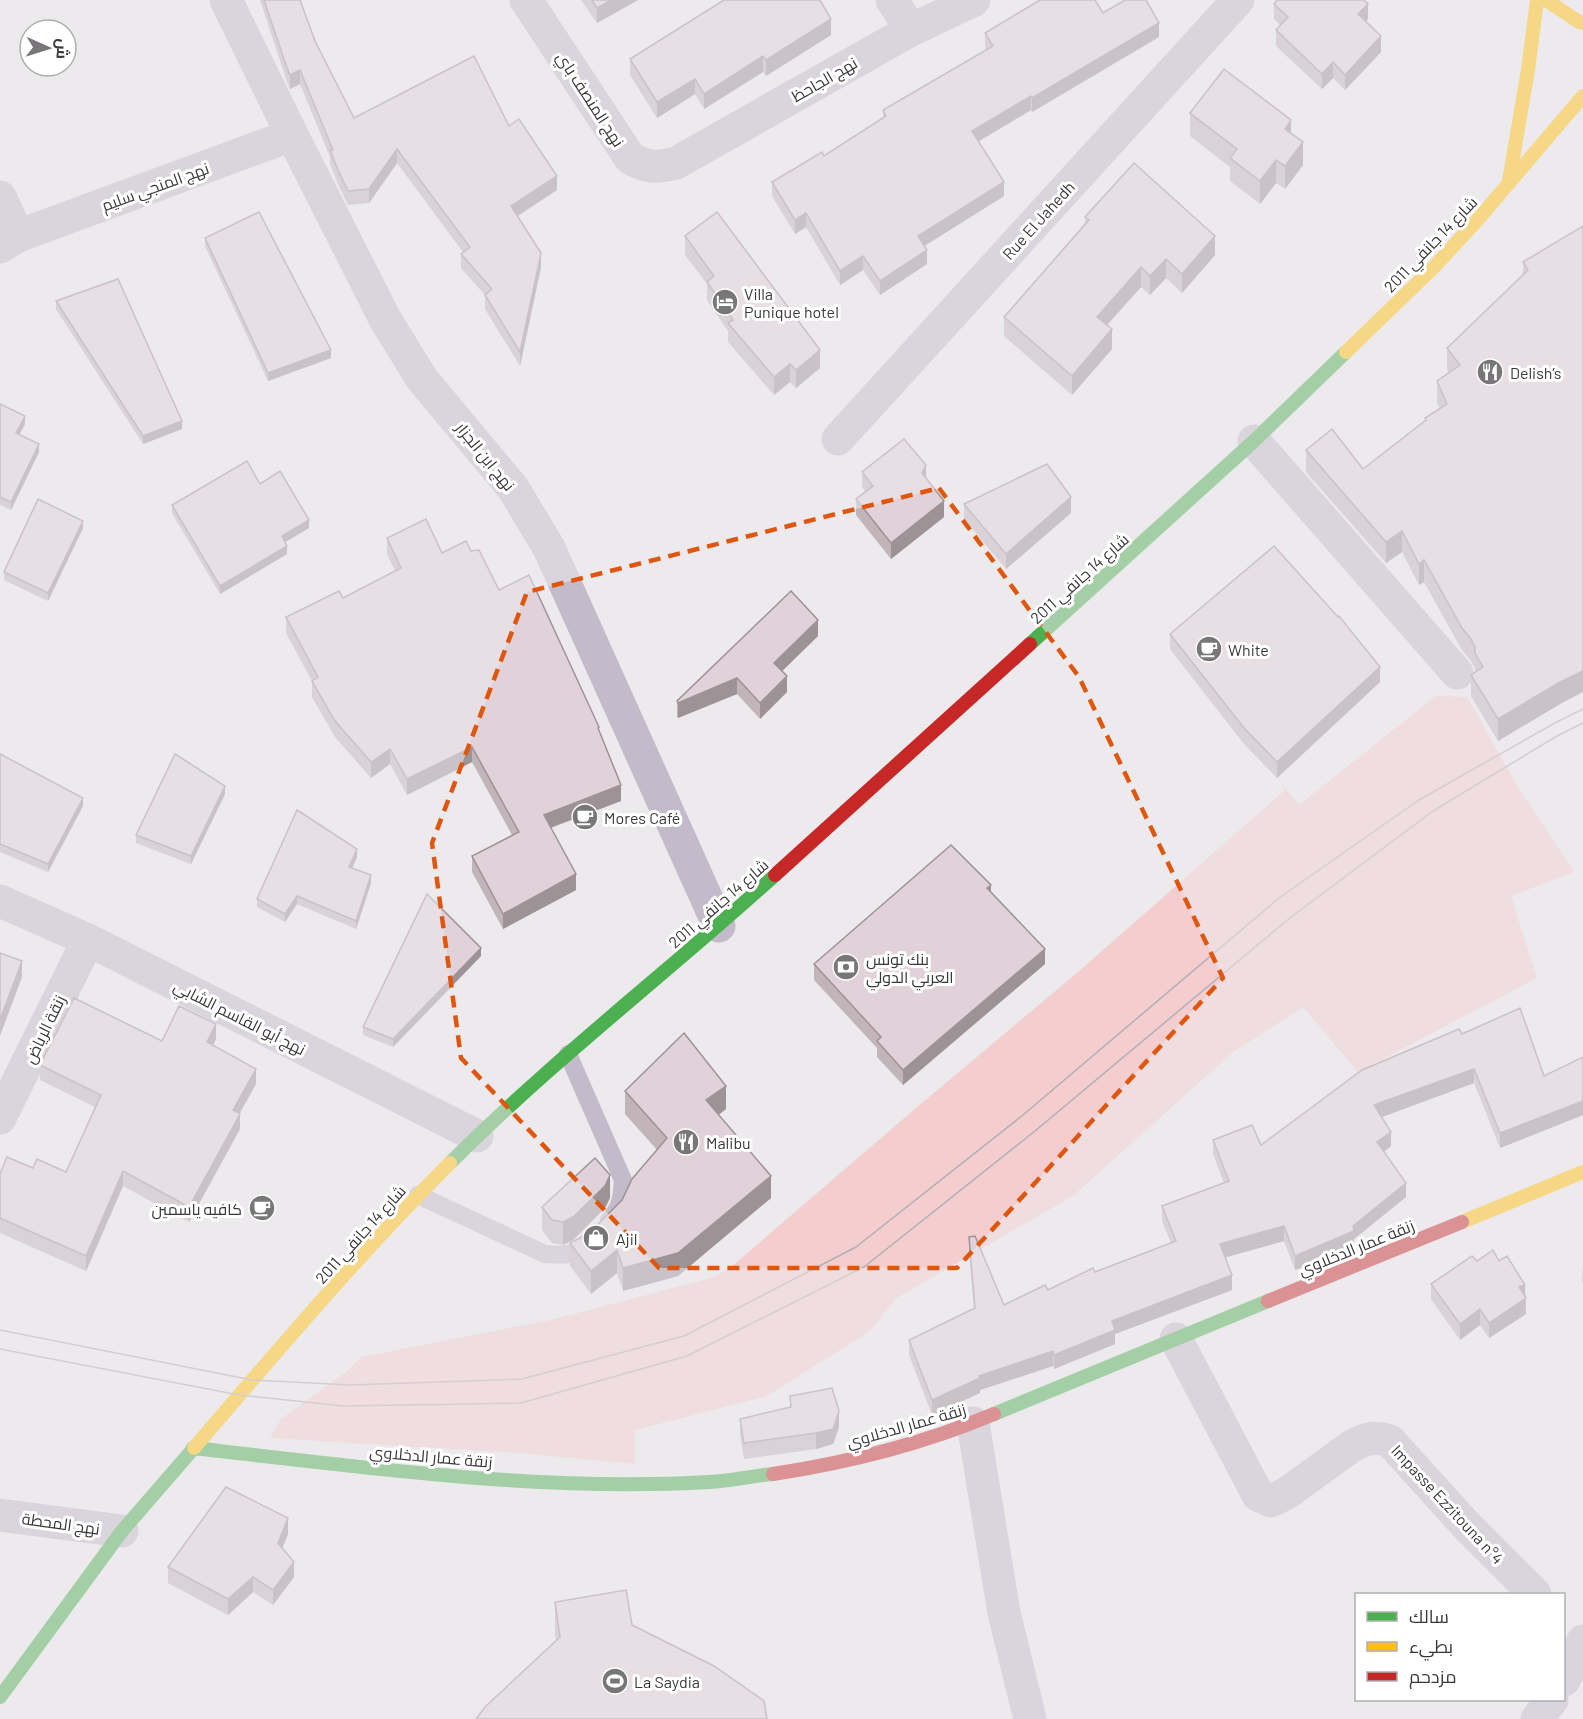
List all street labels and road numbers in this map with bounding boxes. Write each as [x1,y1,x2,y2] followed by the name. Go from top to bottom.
[549,48,629,153] street label: نهج المنصف باي
[788,53,862,108] street label: نهج الجاحظ
[99,158,213,219] street label: نهج المنجي سليم
[998,177,1078,263] street label: Rue El Jahedh
[1380,192,1484,299] street label: شارع 14 جانفي 2011
[450,417,519,496] street label: نهج ابن الجزار
[1026,529,1135,631] street label: شارع 14 جانفي 2011
[664,855,775,955] street label: شارع 14 جانفي 2011
[169,976,309,1063] street label: نهج أبو القاسم الشابي
[19,992,71,1067] street label: زنقة الرياض
[311,1181,413,1290] street label: شارع 14 جانفي 2011
[1295,1215,1419,1284] street label: زنقة عمار الدخلاوي
[844,1399,969,1456] street label: زنقة عمار الدخلاوي
[368,1441,493,1476] street label: زنقة عمار الدخلاوي
[1388,1441,1508,1567] street label: Impasse Ezzitouna n°4
[20,1508,101,1541] street label: نهج المحطة

